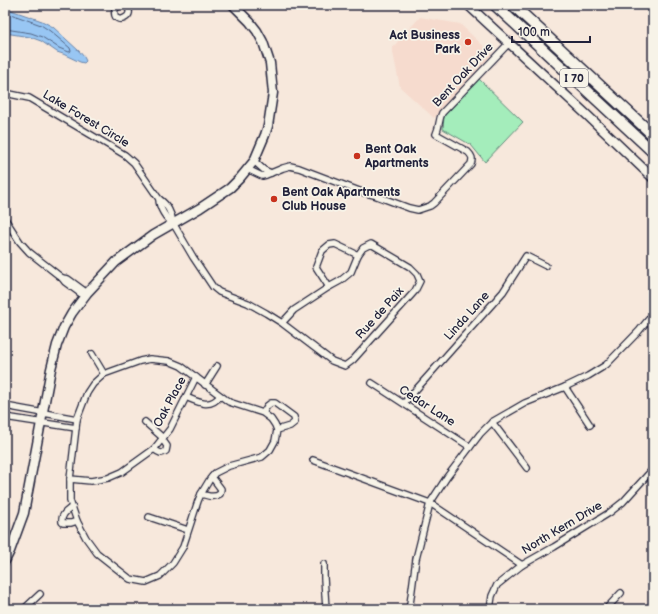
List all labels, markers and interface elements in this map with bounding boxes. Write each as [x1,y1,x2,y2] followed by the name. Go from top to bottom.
[512,18,590,44] scale bar
[518,25,550,40] text: 100 m
[388,28,461,57] place label: Act Business Park
[463,37,473,47] marker: Act Business Park
[430,40,496,110] street label: Bent Oak Drive
[560,69,588,87] road number: I 70
[40,87,132,151] street label: Lake Forest Circle
[364,142,429,171] place label: Bent Oak Apartments
[352,151,362,161] marker: Bent Oak Apartments
[282,185,400,214] place label: Bent Oak Apartments Club House
[269,194,279,204] marker: Bent Oak Apartments Club House
[353,284,408,342] street label: Rue de Paix
[441,288,493,344] street label: Linda Lane
[150,374,190,430] street label: Oak Place
[396,382,458,430] street label: Cedar Lane
[519,498,605,558] street label: North Kern Drive

